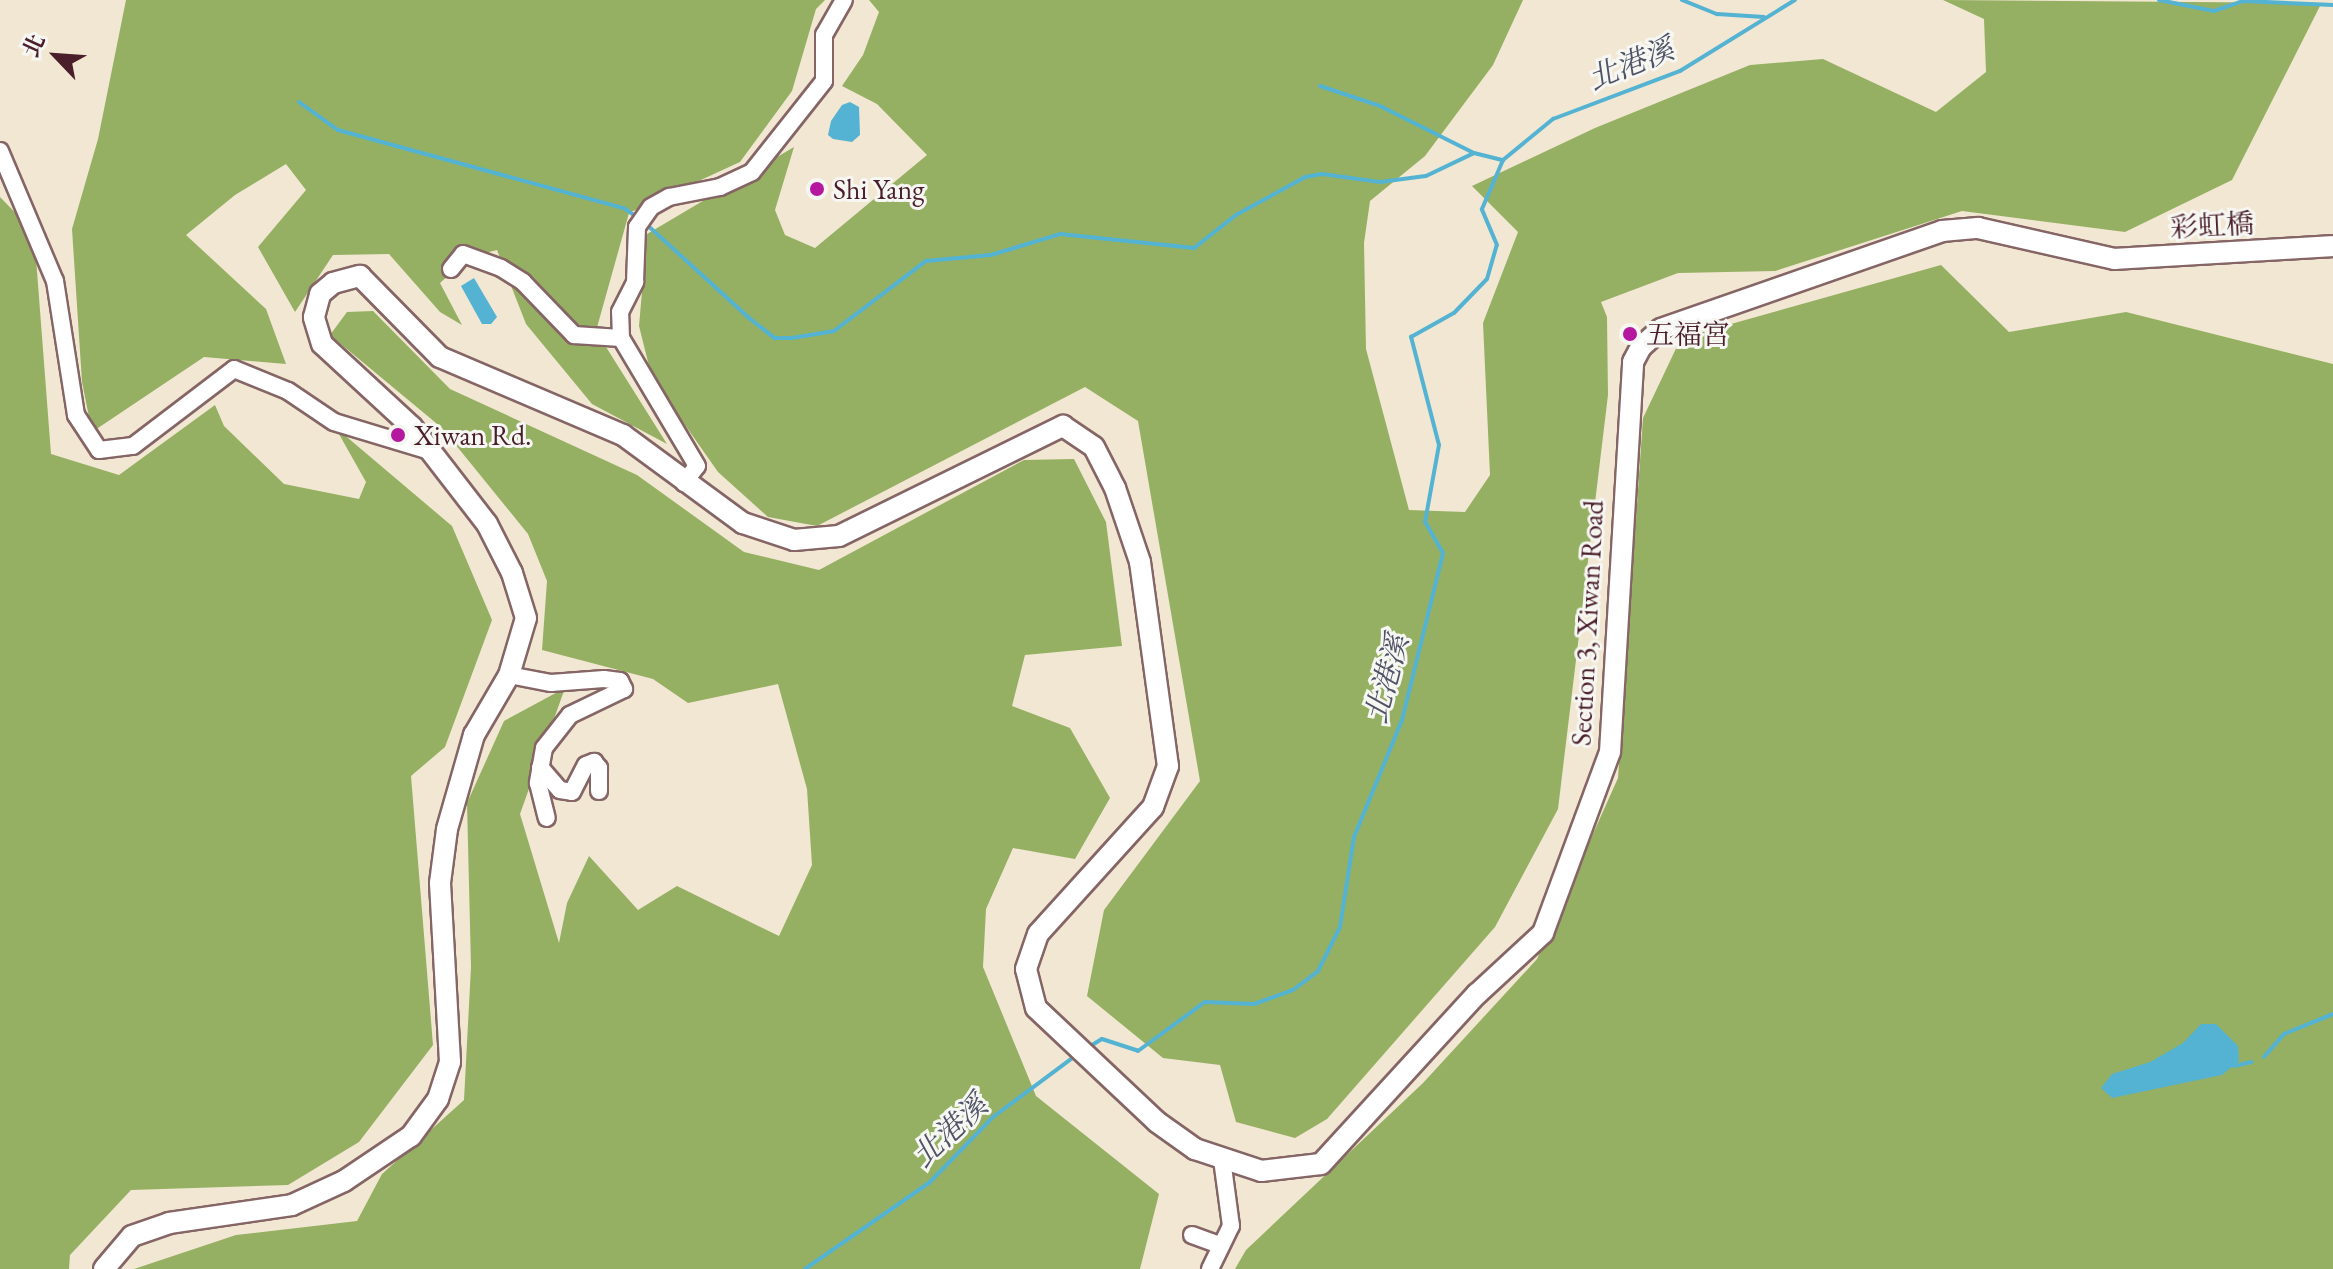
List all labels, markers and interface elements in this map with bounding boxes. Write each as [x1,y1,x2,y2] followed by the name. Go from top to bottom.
[16,16,96,96] north arrow
[16,30,52,62] text: 北
[1583,30,1679,98] water label: 北港溪
[833,172,924,206] place label: Shi Yang
[808,180,826,198] marker: Shi Yang
[2169,206,2255,244] street label: 彩虹橋
[1646,317,1730,351] place label: 五福宮
[1621,325,1639,343] marker: 五福宮
[414,418,532,452] place label: Xiwan Rd.
[389,426,407,444] marker: Xiwan Rd.
[1564,499,1610,747] street label: Section 3, Xiwan Road
[1358,631,1416,727] water label: 北港溪
[905,1087,995,1175] water label: 北港溪

